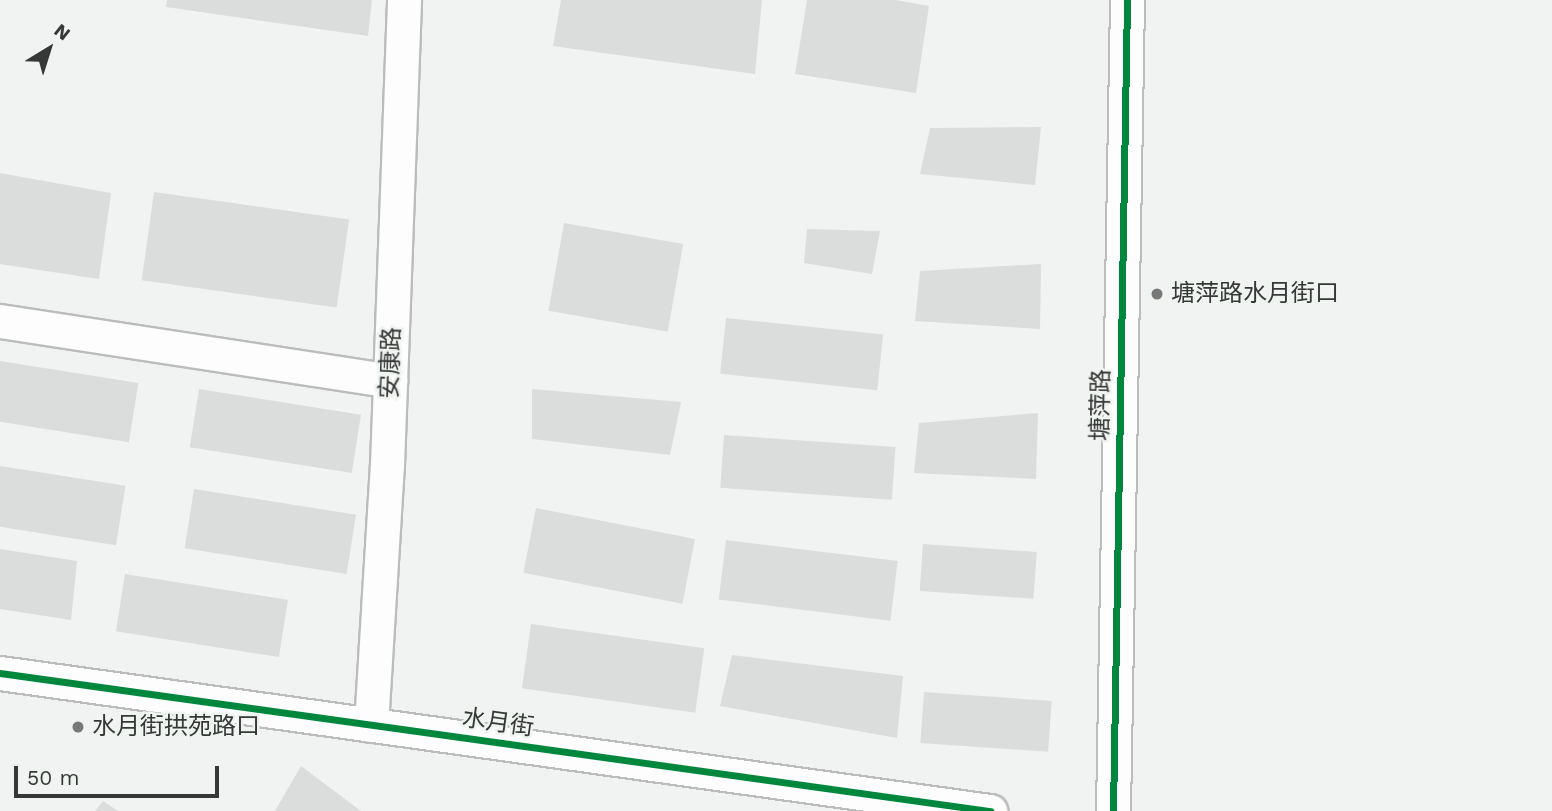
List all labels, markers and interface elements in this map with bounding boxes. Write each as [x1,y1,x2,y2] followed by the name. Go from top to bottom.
[14,14,84,84] north arrow
[50,19,75,45] text: N
[1171,280,1339,308] place label: 塘萍路水月街口
[1149,286,1165,302] marker: 塘萍路水月街口
[375,327,407,399] street label: 安康路
[1086,369,1116,441] street label: 塘萍路
[460,704,536,742] street label: 水月街
[92,713,260,741] place label: 水月街拱苑路口
[70,719,86,735] marker: 水月街拱苑路口
[18,752,222,796] scale bar
[27,765,79,790] text: 50 m

